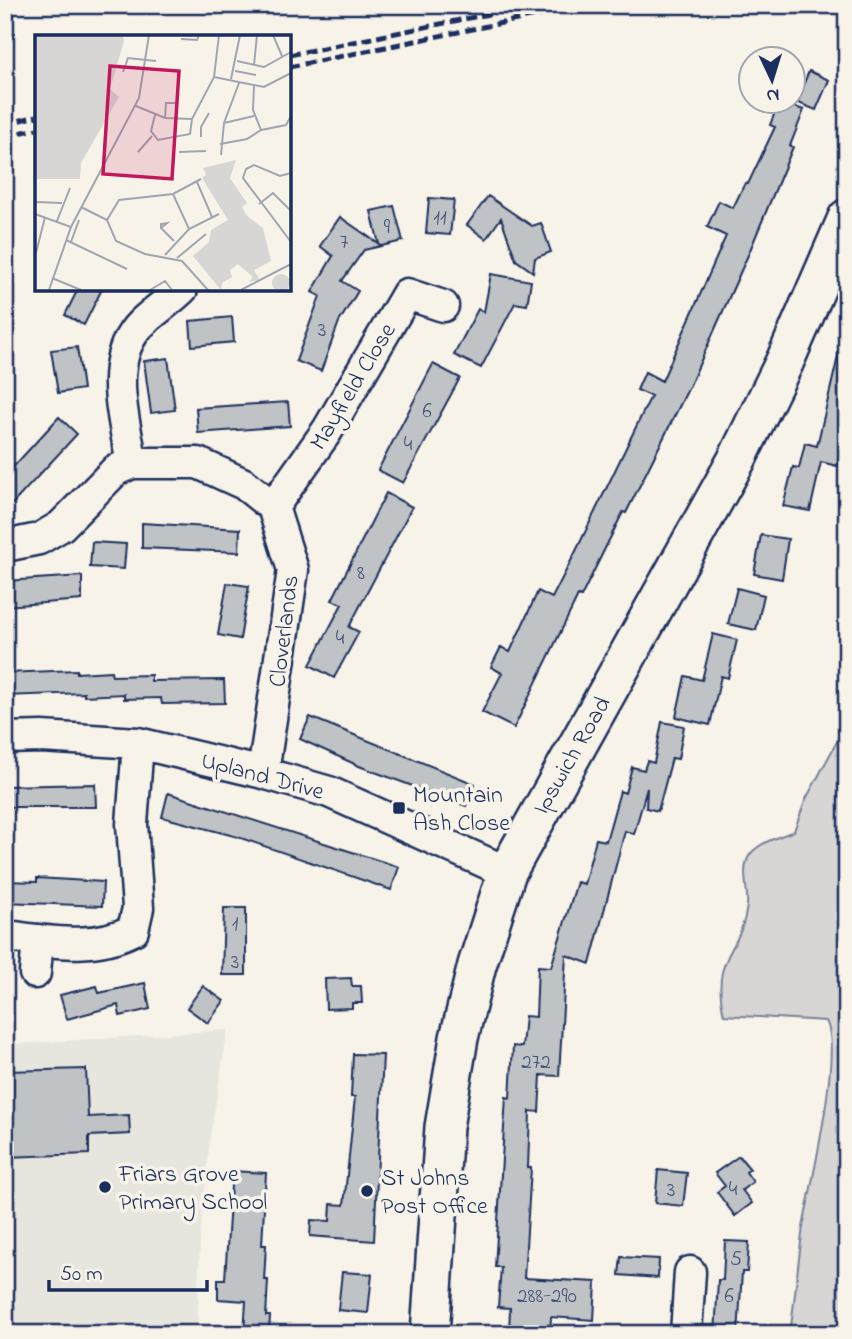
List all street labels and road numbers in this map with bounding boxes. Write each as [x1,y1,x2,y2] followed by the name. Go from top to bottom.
[302,317,407,458] street label: Mayfield Close
[261,573,310,689] street label: Cloverlands
[525,690,621,822] street label: Ipswich Road
[197,744,328,811] street label: Upland Drive

